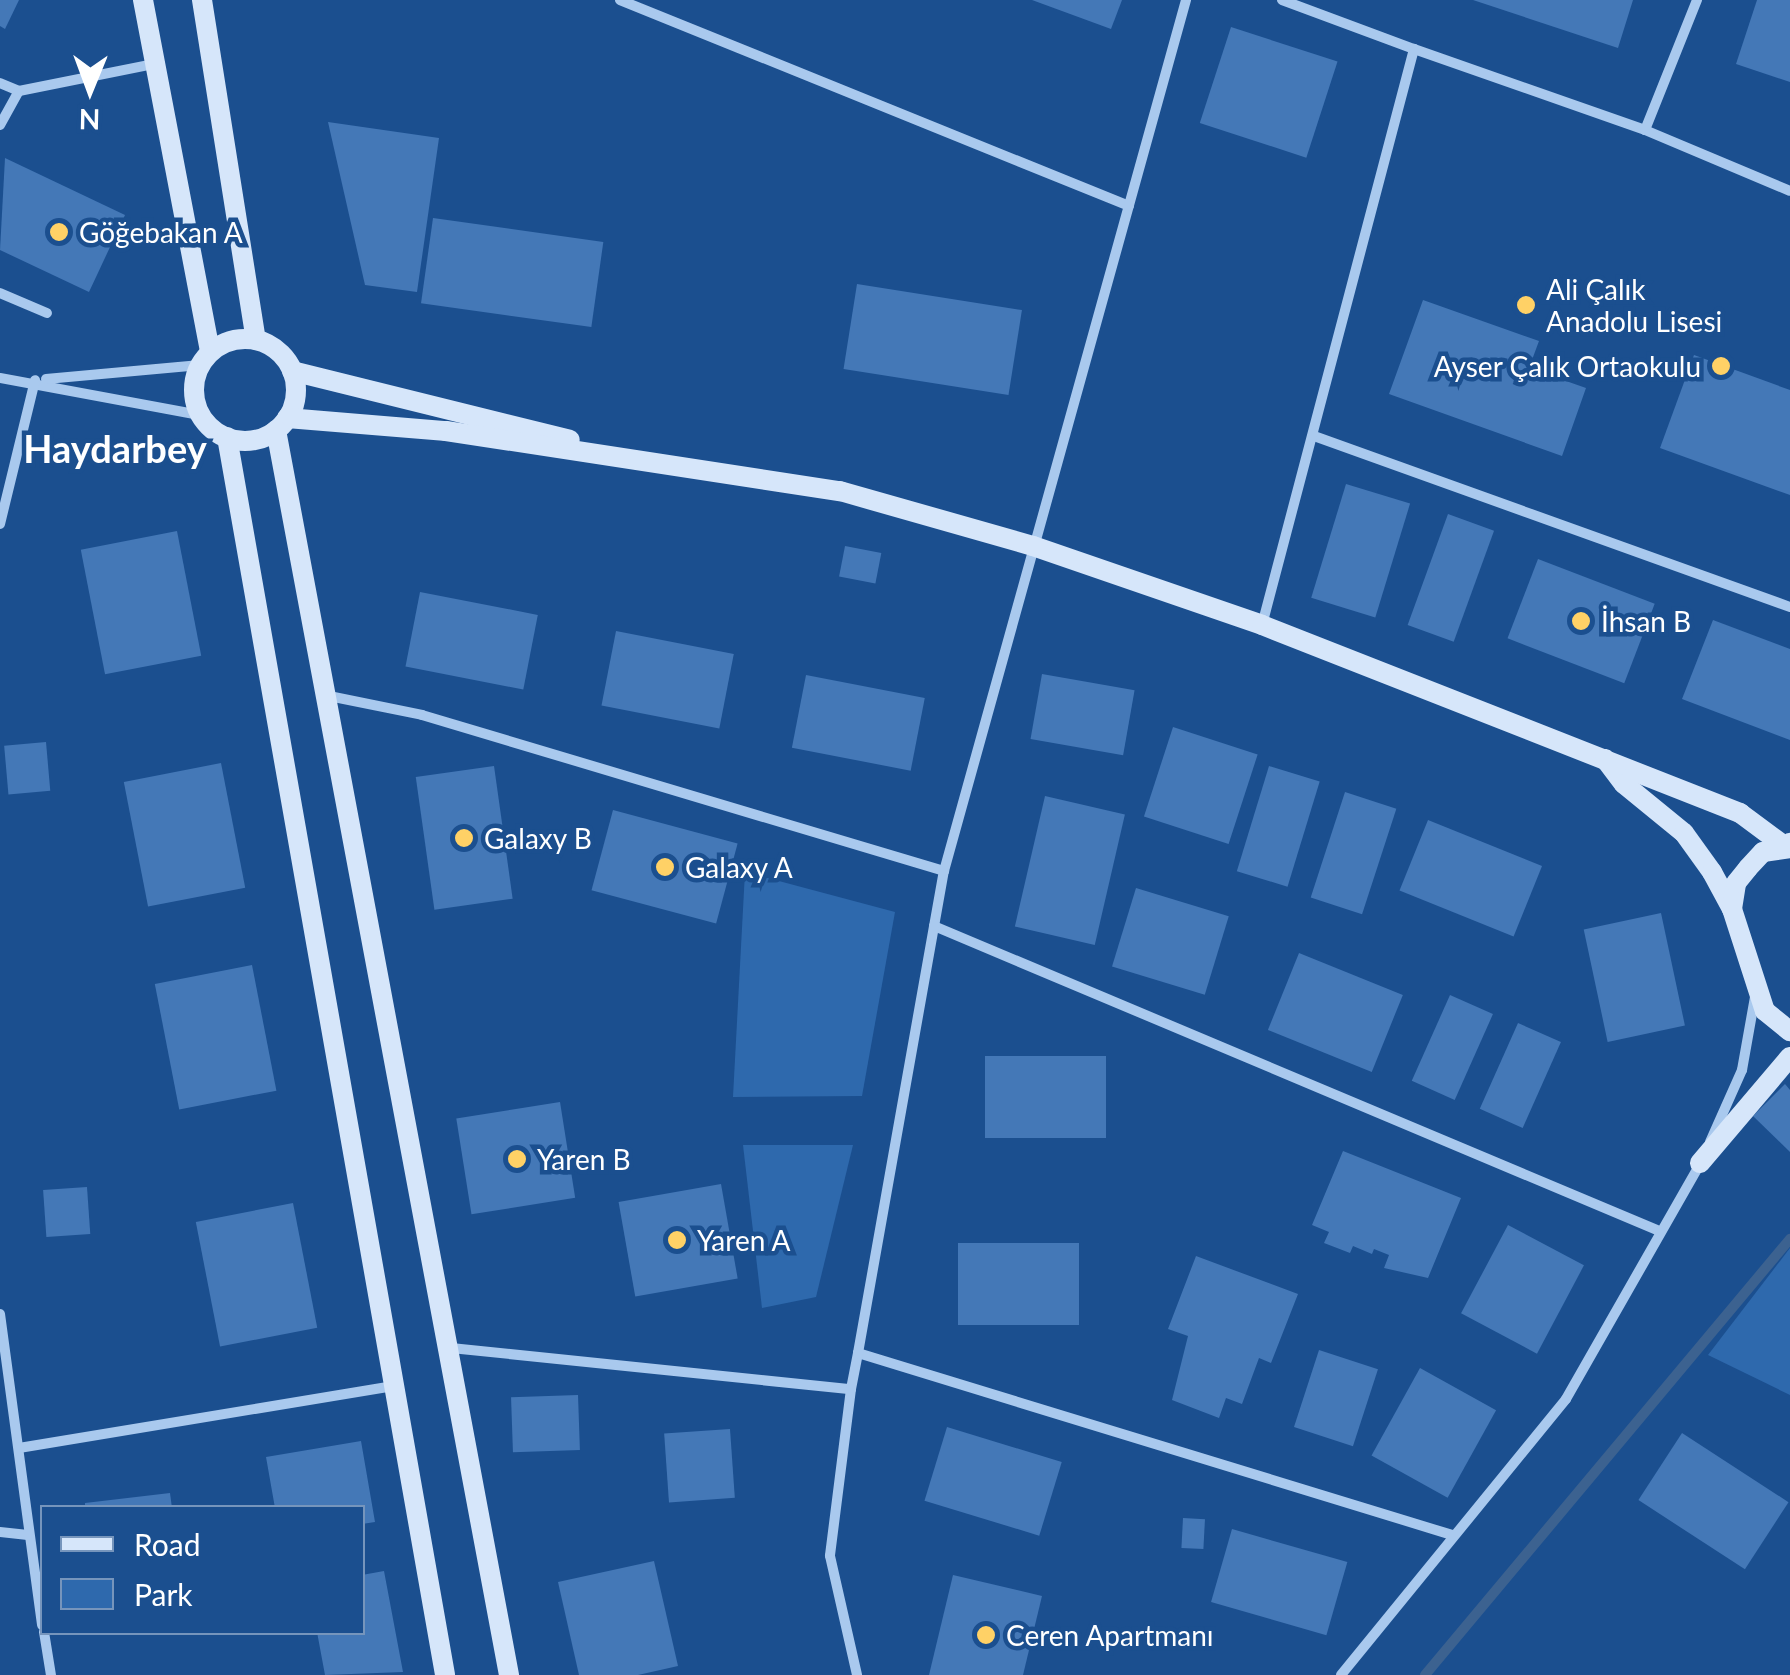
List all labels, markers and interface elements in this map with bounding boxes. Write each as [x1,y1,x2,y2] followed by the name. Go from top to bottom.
[40,40,140,140] north arrow
[78,103,101,137] text: N
[79,215,244,249] place label: Göğebakan A
[48,221,70,243] marker: Göğebakan A
[1546,272,1722,338] place label: Ali Çalık Anadolu Lisesi
[1515,294,1537,316] marker: Ali Çalık Anadolu Lisesi
[1433,349,1701,383] place label: Ayser Çalık Ortaokulu
[1710,355,1732,377] marker: Ayser Çalık Ortaokulu
[23,426,207,472] district label: Haydarbey
[1601,604,1691,638] place label: İhsan B
[1570,610,1592,632] marker: İhsan B
[484,821,592,855] place label: Galaxy B
[453,827,475,849] marker: Galaxy B
[685,850,794,884] place label: Galaxy A
[654,856,676,878] marker: Galaxy A
[537,1142,631,1176] place label: Yaren B
[506,1148,528,1170] marker: Yaren B
[697,1223,791,1257] place label: Yaren A
[666,1229,688,1251] marker: Yaren A
[40,1505,365,1635] legend
[134,1526,201,1562] text: Road
[134,1576,193,1612] text: Park
[1006,1618,1214,1652] place label: Ceren Apartmanı
[975,1624,997,1646] marker: Ceren Apartmanı

